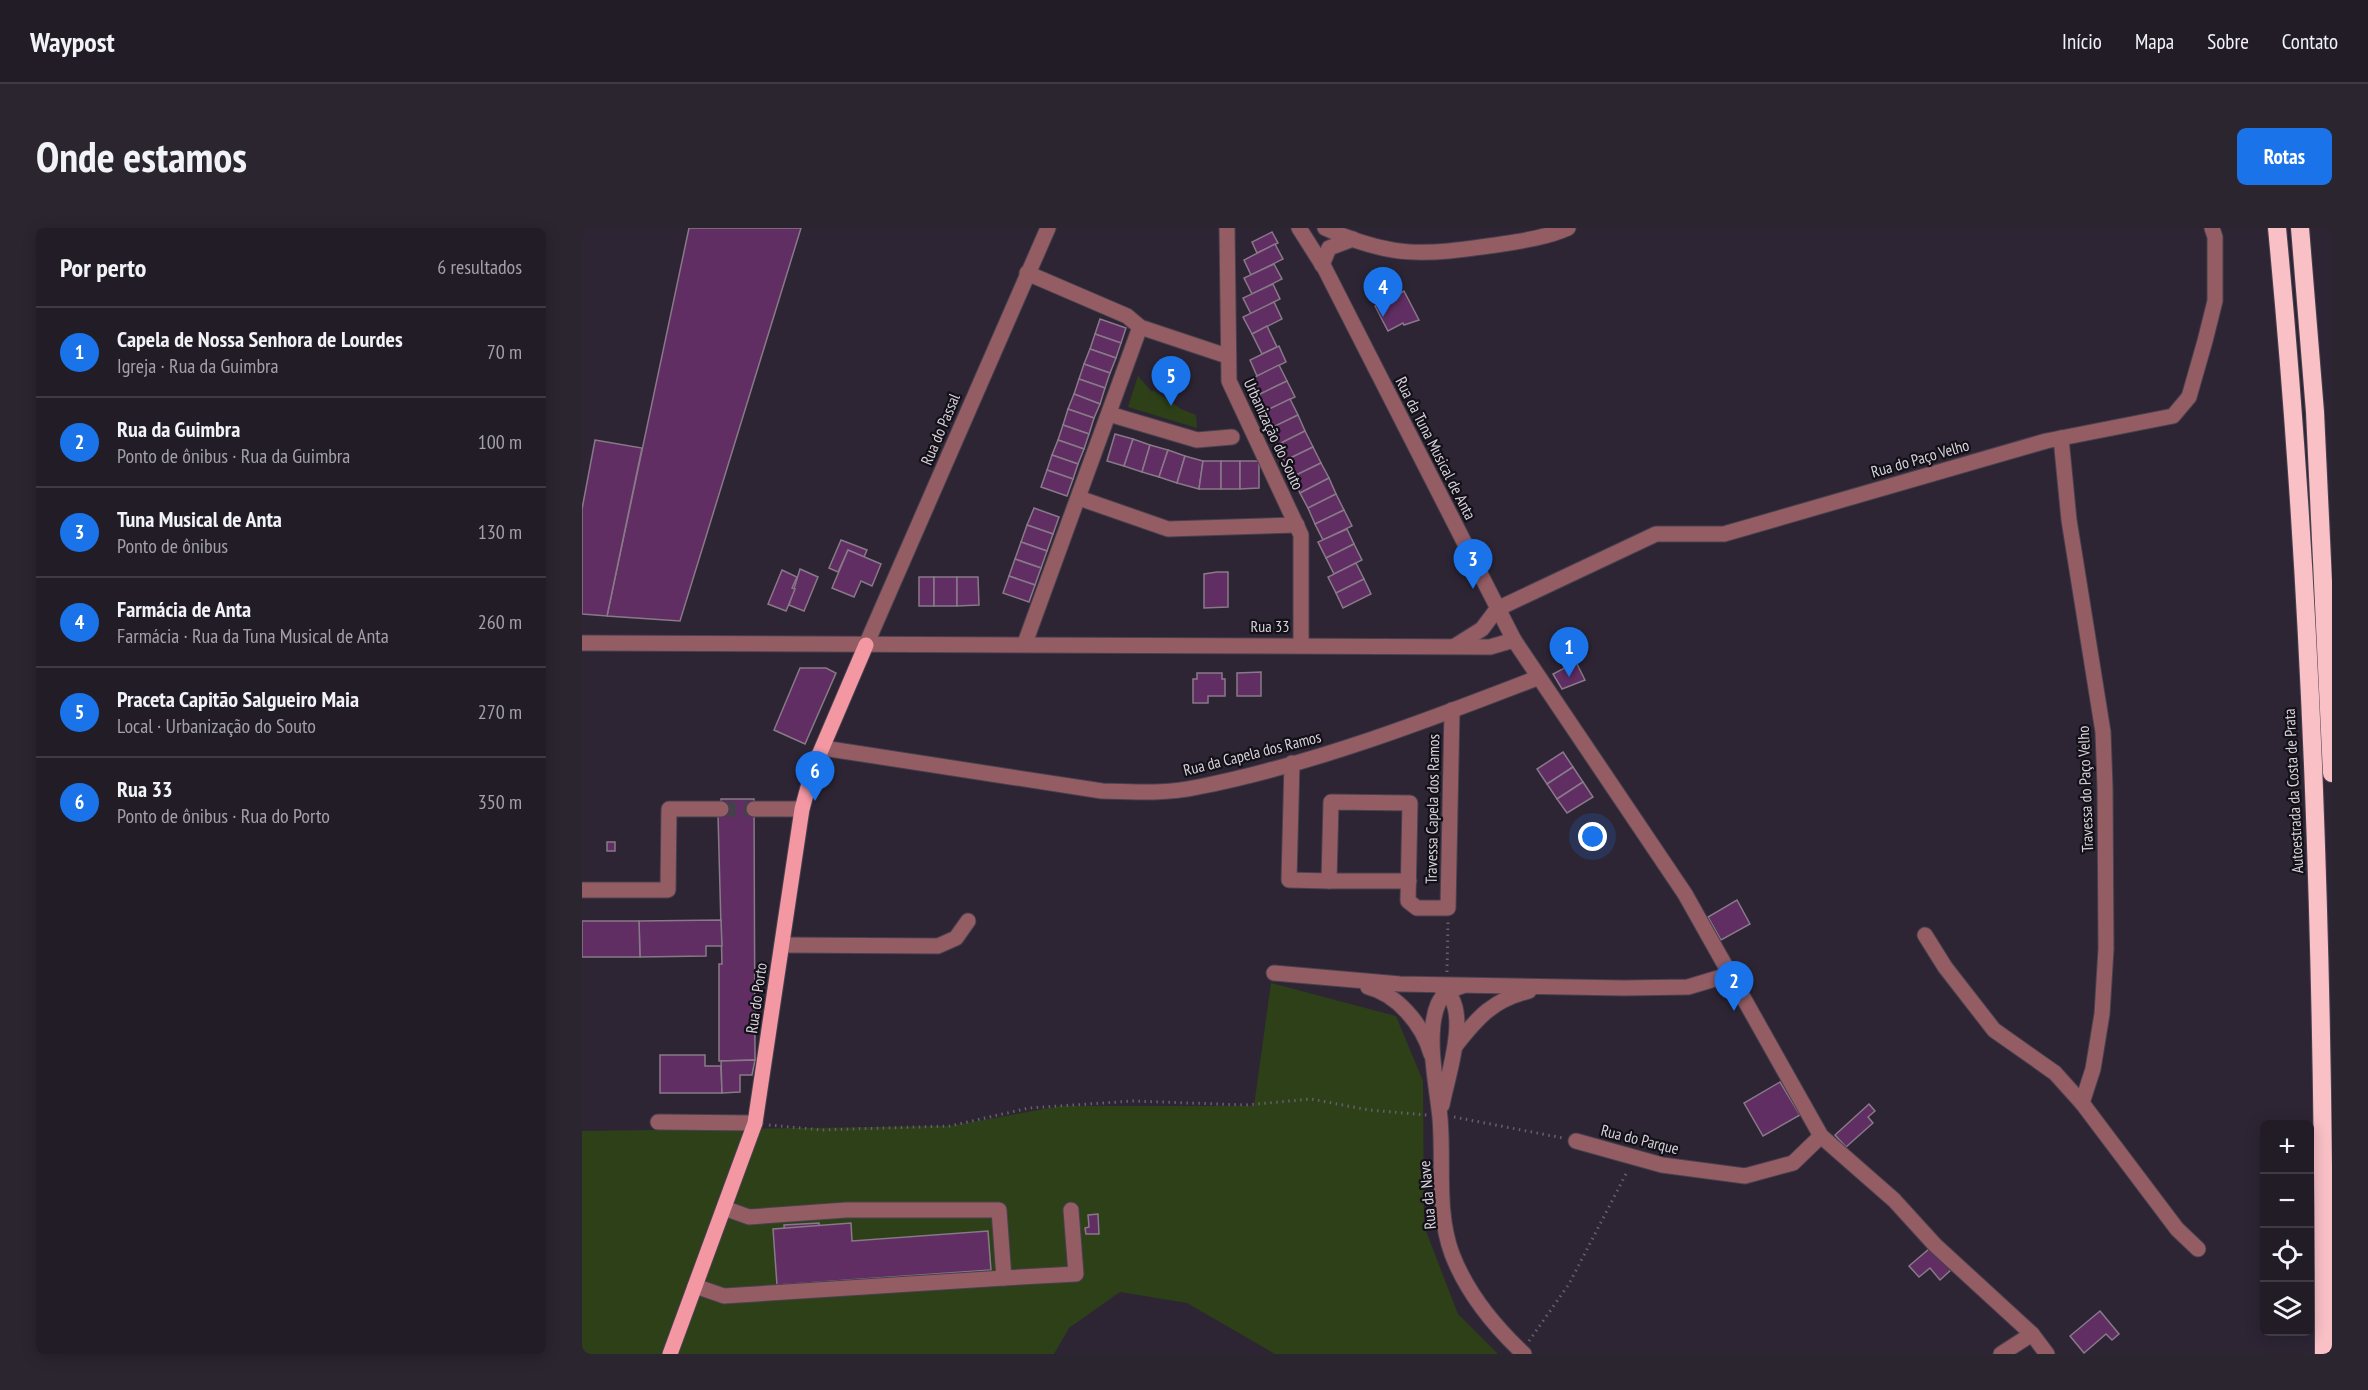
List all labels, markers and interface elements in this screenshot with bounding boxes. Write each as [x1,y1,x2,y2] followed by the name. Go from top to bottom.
[30,23,115,60] text: Waypost
[2062,28,2102,55] text: Início
[2135,28,2174,55] text: Mapa
[2207,28,2249,55] text: Sobre
[2282,28,2338,55] text: Contato
[2237,128,2332,185] button: Rotas
[36,129,247,184] text: Onde estamos
[60,251,146,284] text: Por perto
[437,254,522,280] text: 6 resultados
[1364,268,1402,317] pin: 4
[117,325,403,353] text: Capela de Nossa Senhora de Lourdes
[75,339,84,365] text: 1
[487,339,522,365] text: 70 m
[117,353,279,379] text: Igreja · Rua da Guimbra
[1152,356,1190,406] pin: 5
[1391,373,1481,523] street label: Rua da Tuna Musical de Anta
[1240,375,1309,493] street label: Urbanização do Souto
[916,390,964,468] street label: Rua do Passal
[117,415,240,443] text: Rua da Guimbra
[75,429,84,455] text: 2
[478,429,522,455] text: 100 m
[1869,434,1971,482] street label: Rua do Paço Velho
[117,443,350,469] text: Ponto de ônibus · Rua da Guimbra
[117,505,282,533] text: Tuna Musical de Anta
[75,519,84,545] text: 3
[478,519,522,545] text: 130 m
[117,533,228,559] text: Ponto de ônibus
[1454,540,1492,589] pin: 3
[117,595,251,623] text: Farmácia de Anta
[75,609,84,635] text: 4
[478,609,522,635] text: 260 m
[1251,616,1289,636] street label: Rua 33
[117,623,389,649] text: Farmácia · Rua da Tuna Musical de Anta
[1550,628,1588,677] pin: 1
[117,685,359,713] text: Praceta Capitão Salgueiro Maia
[75,699,84,725] text: 5
[478,699,522,725] text: 270 m
[2279,708,2307,874] street label: Autoestrada da Costa de Prata
[117,713,316,739] text: Local · Urbanização do Souto
[2073,725,2097,853] street label: Travessa do Paço Velho
[1181,726,1323,780] street label: Rua da Capela dos Ramos
[1421,734,1443,884] street label: Travessa Capela dos Ramos
[796,752,834,801] pin: 6
[117,775,173,803] text: Rua 33
[75,789,84,815] text: 6
[478,789,522,815] text: 350 m
[117,803,330,829] text: Ponto de ônibus · Rua do Porto
[1578,822,1607,851] your location
[741,961,771,1035] street label: Rua do Porto
[1714,962,1754,1011] pin: 2
[1599,1120,1681,1158] street label: Rua do Parque
[2260,1120,2314,1336] map controls
[2260,1120,2314,1174] button: +
[1414,1160,1440,1230] street label: Rua da Nave
[2260,1174,2314,1228] button: −
[2260,1228,2314,1282] button: locate
[2260,1282,2314,1336] button: layers

